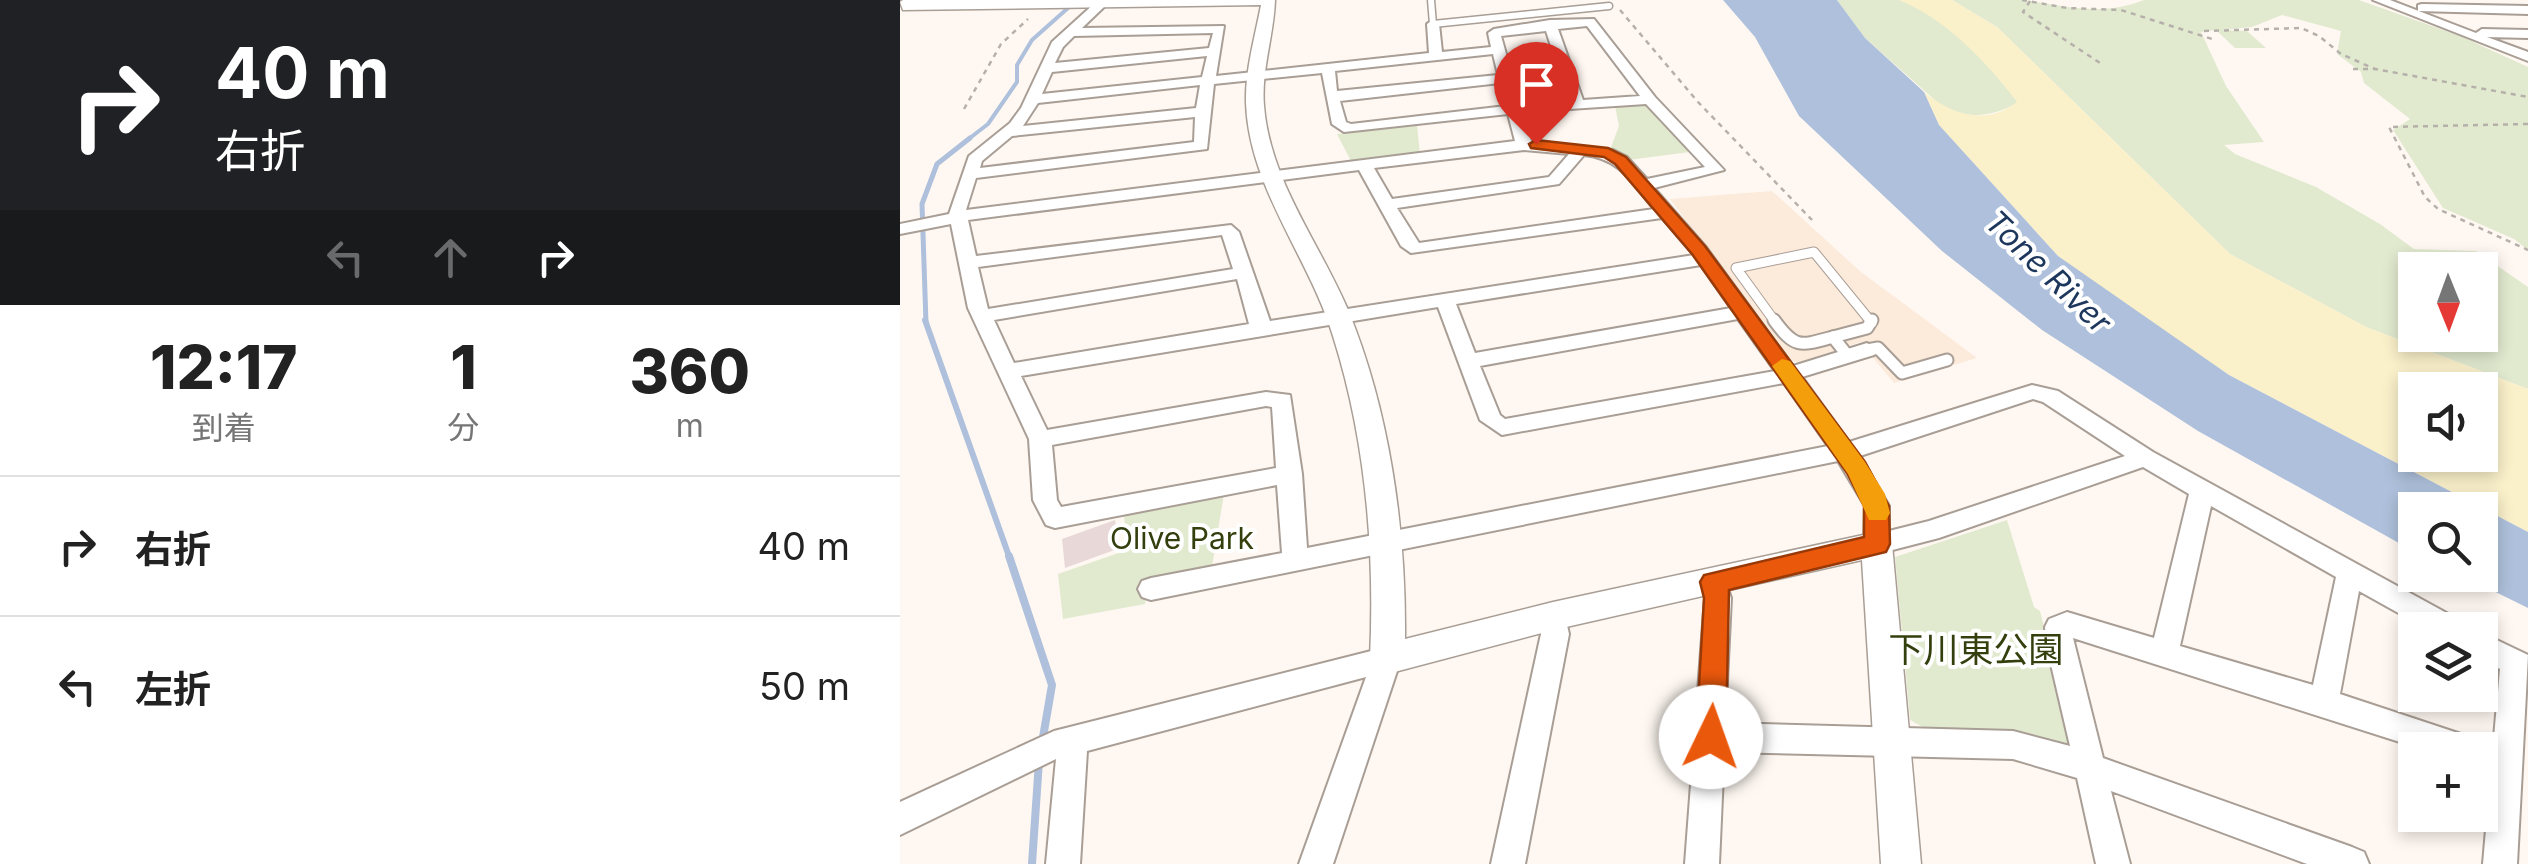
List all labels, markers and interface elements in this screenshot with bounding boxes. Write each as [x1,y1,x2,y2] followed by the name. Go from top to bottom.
[215,30,390,115] text: 40 m
[50,40,180,170] icon: right
[1494,42,1579,145] pin
[1509,57,1564,112] icon: arrive
[215,123,305,178] text: 右折
[1977,202,2120,342] water label: Tone River
[318,230,373,285] icon: left
[423,230,478,285] icon: ahead
[528,230,583,285] icon: right
[2398,252,2498,352] north arrow
[2398,252,2498,832] map controls
[150,331,298,403] text: 12:17
[450,331,477,403] text: 1
[629,335,750,407] text: 360
[2398,372,2498,472] button: sound
[676,406,704,445] text: m
[192,408,256,447] text: 到着
[448,408,480,447] text: 分
[2398,492,2498,592] button: search
[50,519,105,574] icon: right
[1110,520,1254,556] park label: Olive Park
[758,523,850,569] text: 40 m
[135,526,211,572] text: 右折
[2398,612,2498,712] button: layers
[1888,628,2064,670] park label: 下川東公園
[50,659,105,714] icon: left
[759,663,850,709] text: 50 m
[135,666,211,712] text: 左折
[1659,685,1763,789] position arrow
[2398,732,2498,832] button: +

